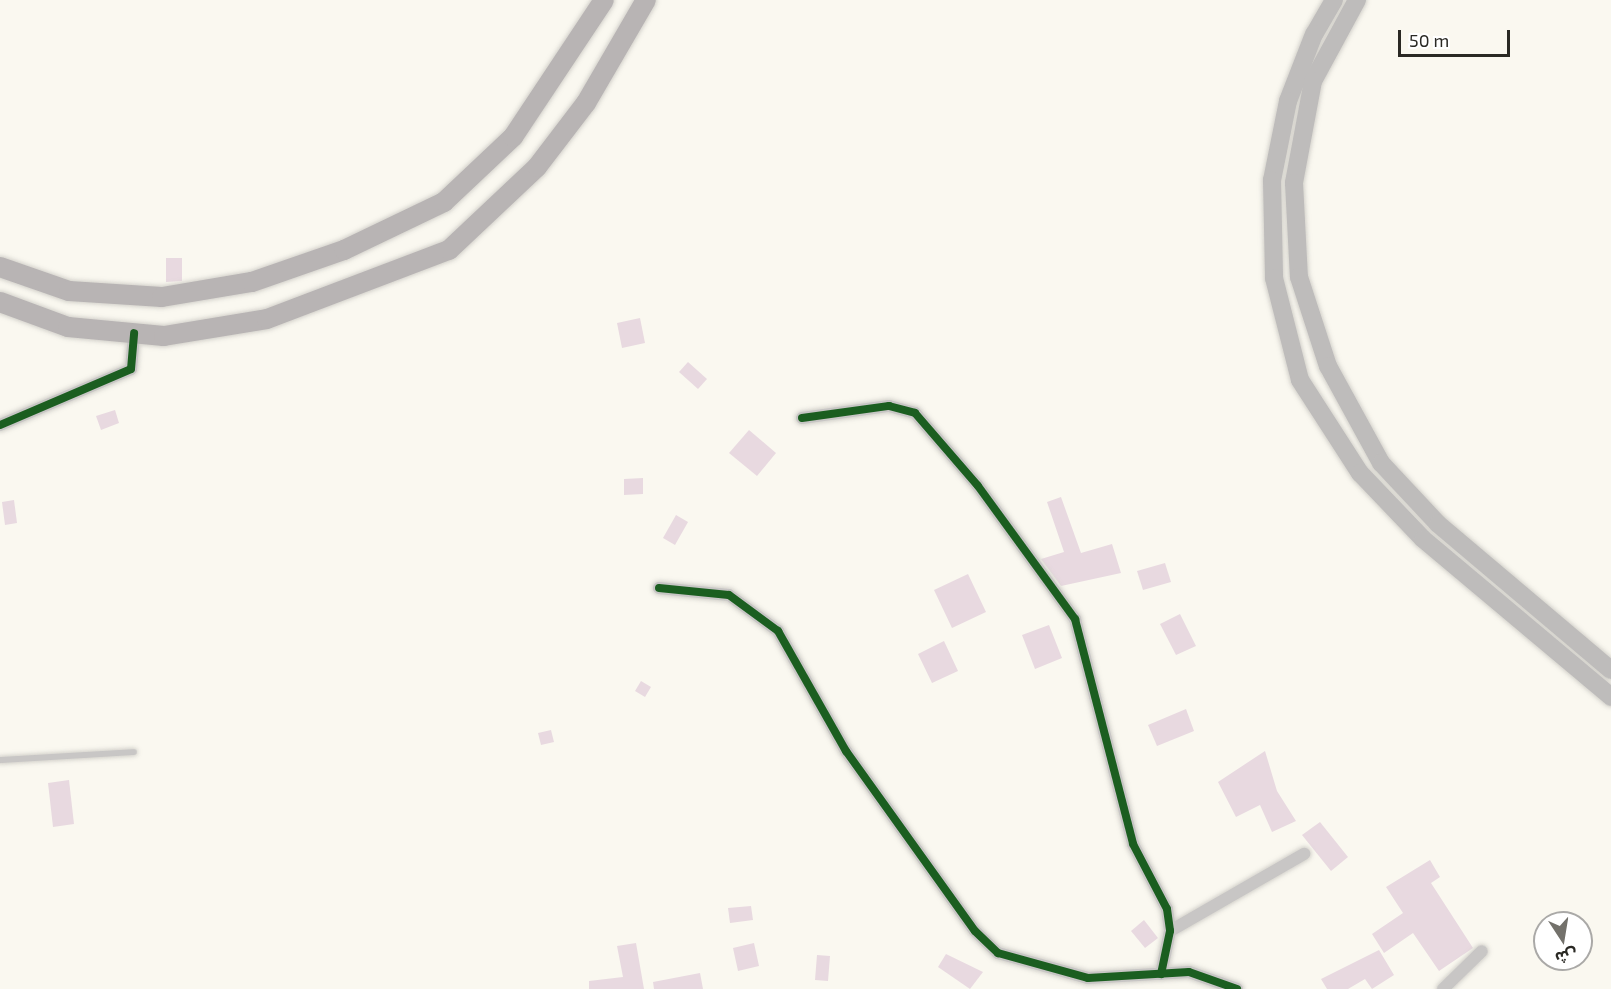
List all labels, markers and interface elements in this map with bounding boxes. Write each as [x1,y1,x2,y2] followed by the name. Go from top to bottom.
[1401,18,1514,56] scale bar
[1409,29,1449,51] text: 50 m
[1533,911,1593,971] north arrow
[1554,946,1579,969] text: ش

